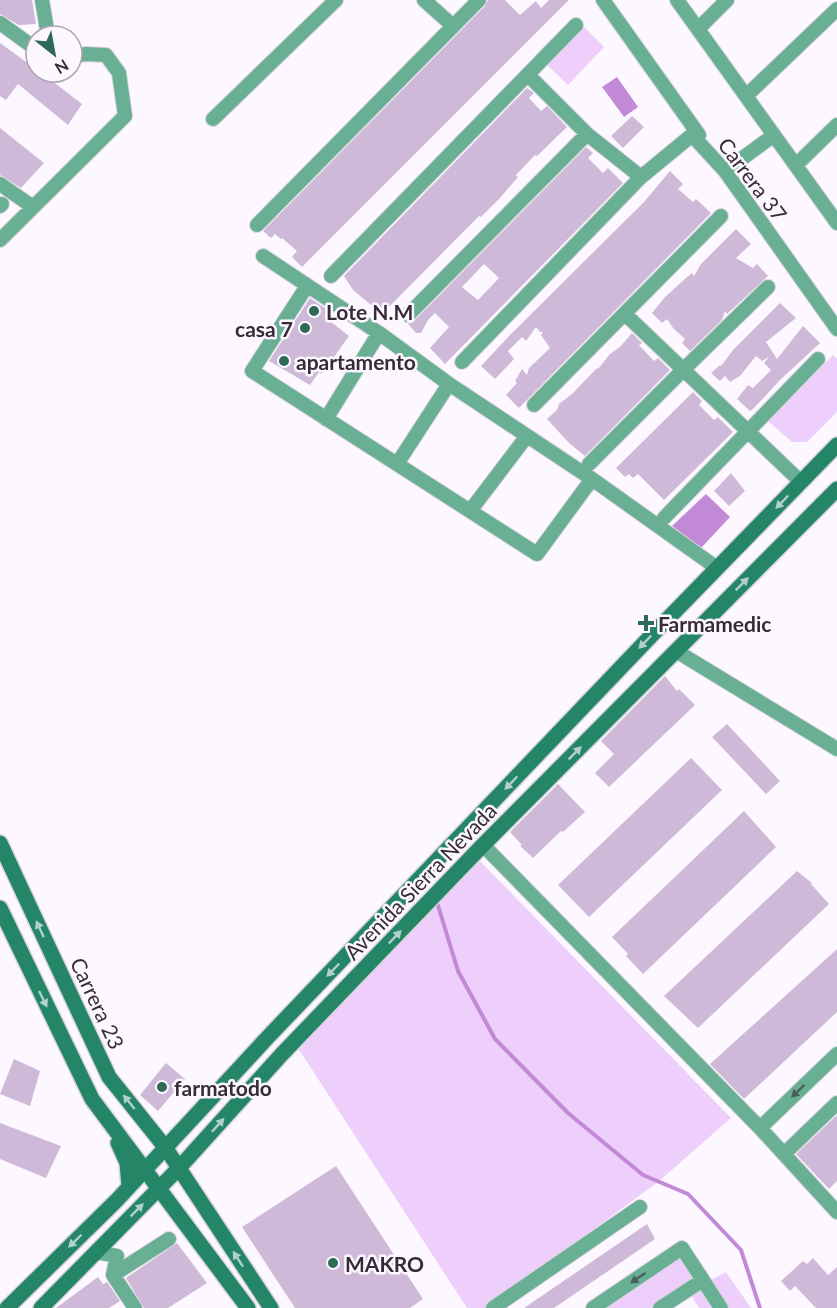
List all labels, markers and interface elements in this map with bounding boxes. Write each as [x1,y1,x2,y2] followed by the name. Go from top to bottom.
[24,24,84,84] north arrow
[52,56,72,79] text: N
[714,132,792,226] street label: Carrera 37
[326,299,413,324] place label: Lote N.M
[307,304,321,318] marker: Lote N.M
[235,316,293,341] place label: casa 7
[298,321,312,335] marker: casa 7
[296,349,416,374] place label: apartamento
[277,354,291,368] marker: apartamento
[775,495,789,509] one-way arrow
[735,577,749,592] one-way arrow
[658,611,771,636] place label: Farmamedic
[639,616,653,630] marker: Farmamedic
[639,634,653,648] one-way arrow
[568,745,582,760] one-way arrow
[505,775,518,790] one-way arrow
[339,798,501,964] street label: Avenida Sierra Nevada
[35,920,45,938] one-way arrow
[388,930,402,945] one-way arrow
[66,953,130,1053] street label: Carrera 23
[326,962,340,976] one-way arrow
[39,991,48,1008] one-way arrow
[174,1075,272,1100] place label: farmatodo
[155,1080,169,1094] marker: farmatodo
[791,1084,806,1098] one-way arrow
[122,1094,135,1110] one-way arrow
[211,1118,224,1133] one-way arrow
[130,1203,145,1217] one-way arrow
[68,1234,83,1248] one-way arrow
[233,1251,244,1267] one-way arrow
[345,1251,424,1276] place label: MAKRO
[326,1256,340,1270] marker: MAKRO
[630,1272,646,1284] one-way arrow

